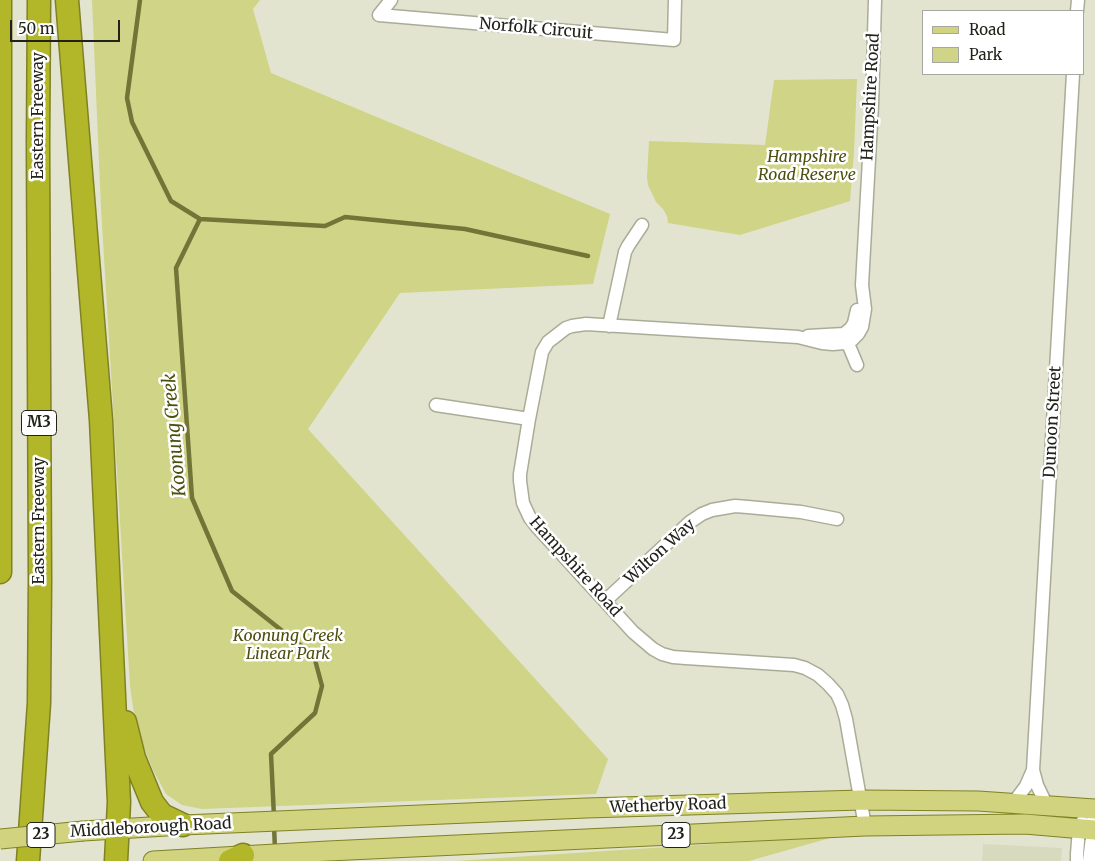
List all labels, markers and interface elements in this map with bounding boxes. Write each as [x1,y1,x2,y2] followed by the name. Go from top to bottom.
[12,10,122,42] scale bar
[922,10,1085,75] legend
[478,14,594,44] street label: Norfolk Circuit
[18,19,55,38] text: 50 m
[969,20,1005,39] text: Road
[858,33,884,161] street label: Hampshire Road
[969,45,1002,64] text: Park
[28,52,48,180] street label: Eastern Freeway
[758,147,856,185] park label: Hampshire Road Reserve
[1040,366,1066,478] street label: Dunoon Street
[159,373,191,497] water label: Koonung Creek
[22,410,56,436] road number: M3
[29,457,49,585] street label: Eastern Freeway
[525,513,625,621] street label: Hampshire Road
[621,515,699,589] street label: Wilton Way
[233,626,343,664] park label: Koonung Creek Linear Park
[609,794,727,818] street label: Wetherby Road
[70,814,232,842] street label: Middleborough Road
[27,822,55,848] road number: 23
[662,822,690,848] road number: 23

